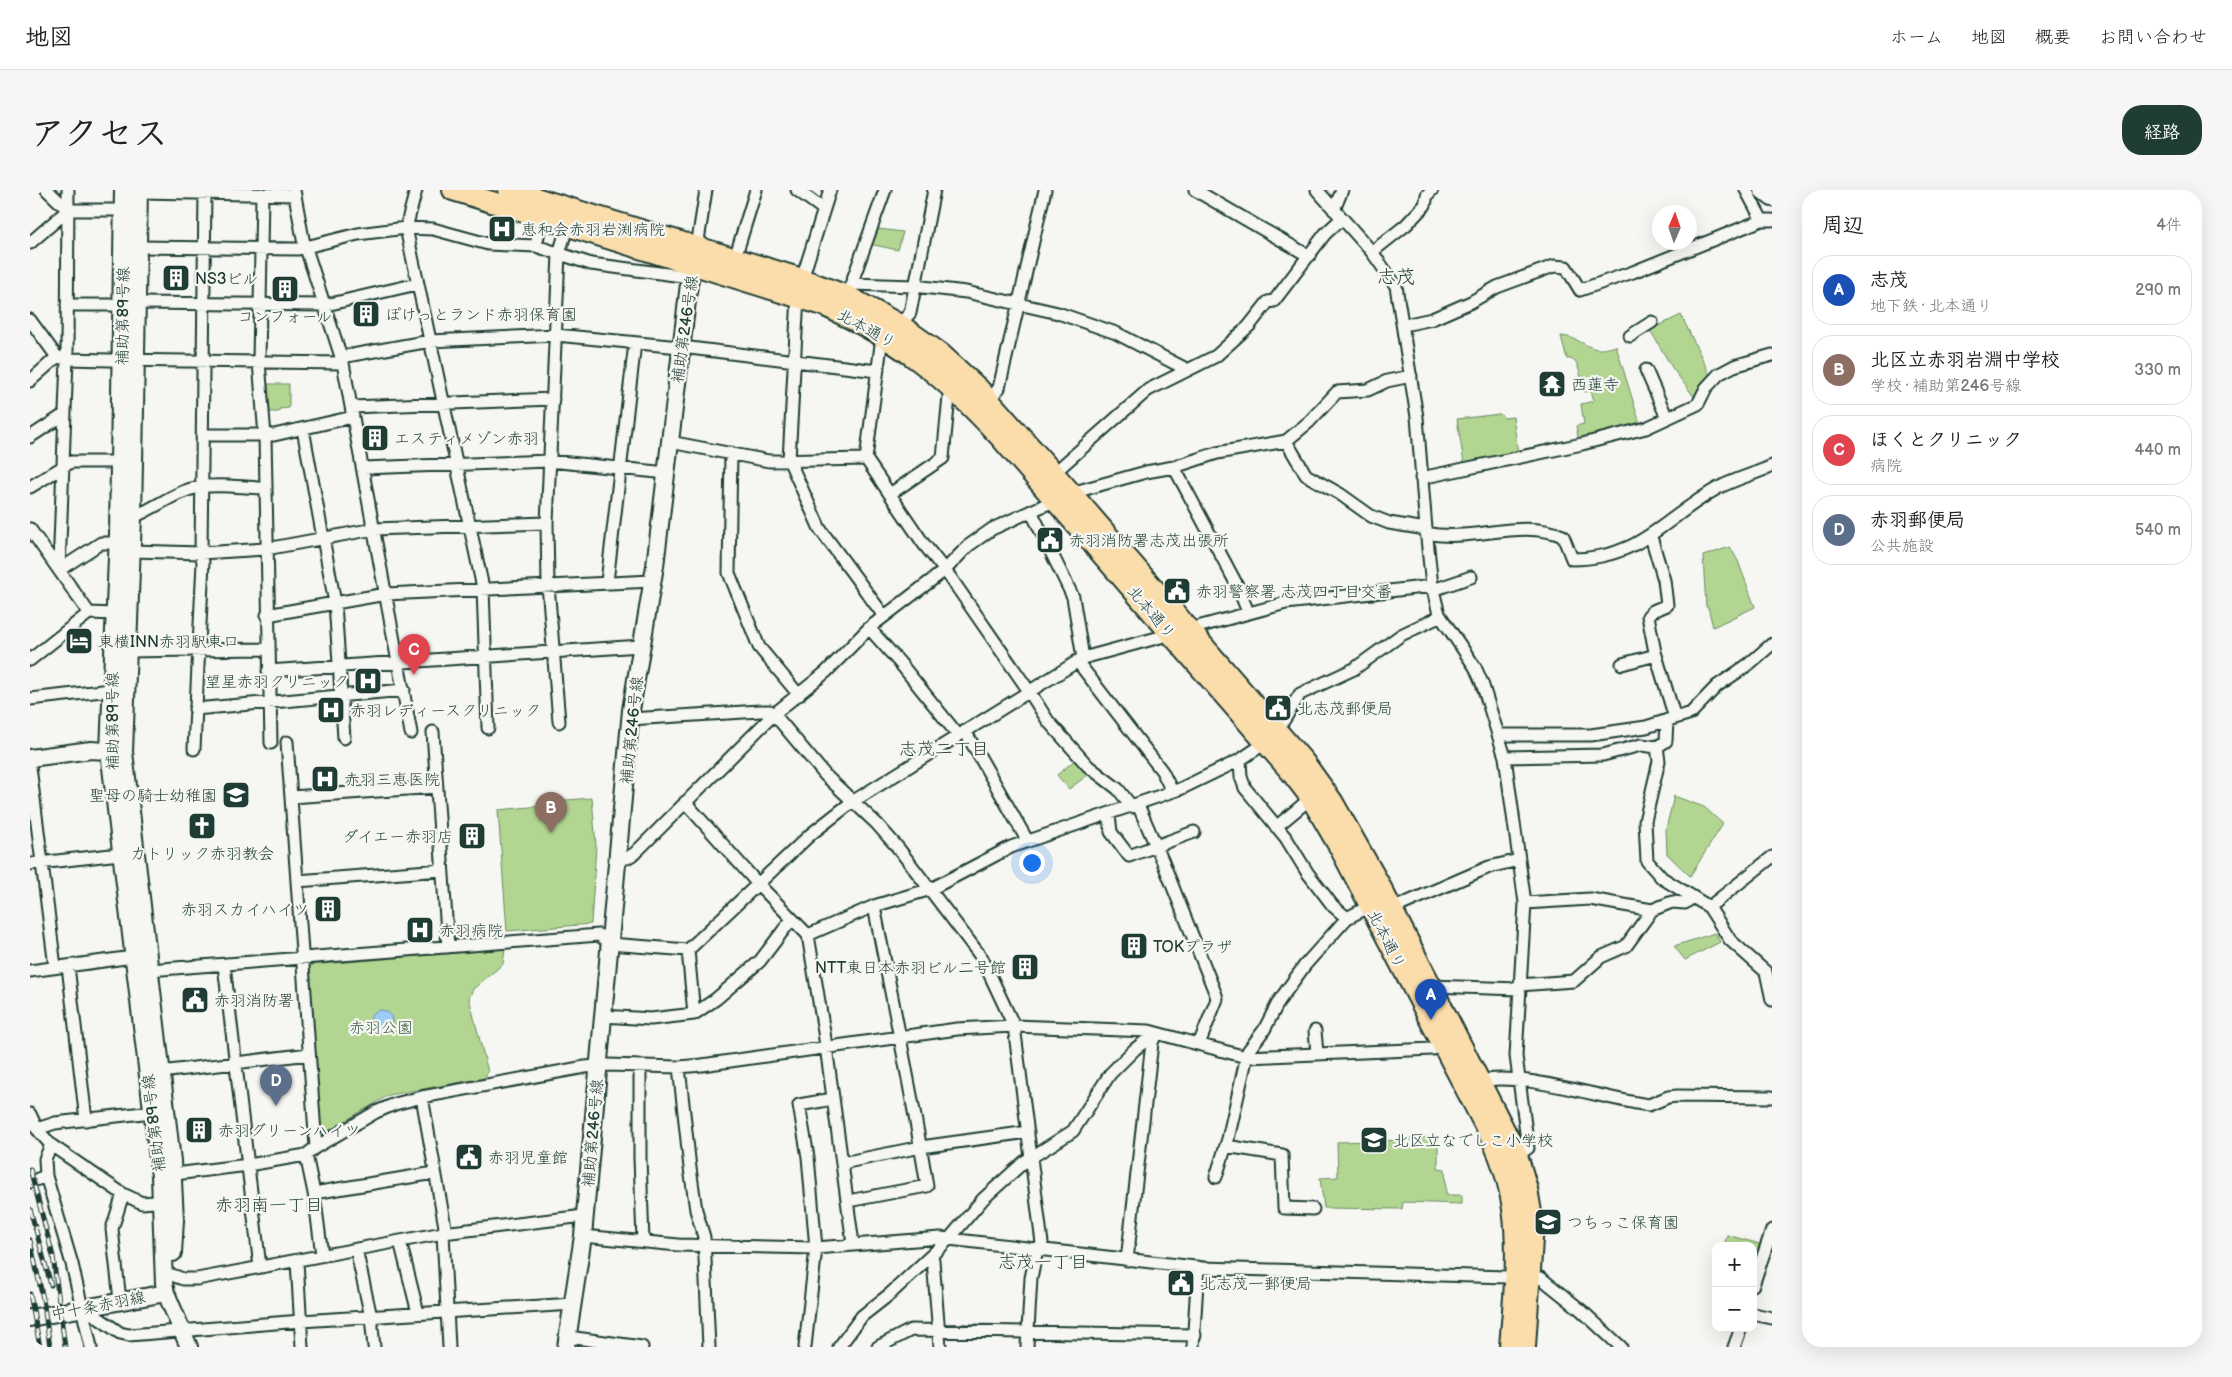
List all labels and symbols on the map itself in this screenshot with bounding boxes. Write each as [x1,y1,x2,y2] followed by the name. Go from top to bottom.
[1652,205,1697,250] north arrow
[487,214,517,244] hospital icon: 恵和会赤羽岩渕病院
[521,221,665,240] place label: 恵和会赤羽岩渕病院
[161,263,191,293] building icon: NS3ビル
[1377,266,1415,289] district label: 志茂
[113,267,134,365] street label: 補助第89号線
[195,270,258,289] place label: NS3ビル
[270,274,300,304] building icon: コンフォール
[669,274,702,384] street label: 補助第246号線
[351,299,381,329] building icon: ぽけっとランド赤羽保育園
[834,305,899,353] street label: 北本通り
[385,306,577,325] place label: ぽけっとランド赤羽保育園
[237,308,333,327] place label: コンフォール
[1537,369,1567,399] temple icon: 西蓮寺
[1571,376,1619,395] place label: 西蓮寺
[360,423,390,453] building icon: エスティメゾン赤羽
[394,430,539,449] place label: エスティメゾン赤羽
[1035,525,1065,555] public building icon: 赤羽消防署志茂出張所
[1069,532,1229,551] place label: 赤羽消防署志茂出張所
[1162,576,1192,606] public building icon: 赤羽警察署 志茂四丁目交番
[1123,582,1179,644] street label: 北本通り
[1196,583,1392,602] place label: 赤羽警察署 志茂四丁目交番
[64,626,94,656] hotel icon: 東横INN赤羽駅東口
[98,633,239,652] place label: 東横INN赤羽駅東口
[398,634,430,675] pin: C
[353,666,383,696] hospital icon: 望星赤羽クリニック
[104,672,123,770] street label: 補助第89号線
[205,673,349,692] place label: 望星赤羽クリニック
[617,675,648,785] street label: 補助第246号線
[1263,693,1293,723] public building icon: 北志茂郵便局
[316,695,346,725] hospital icon: 赤羽レディースクリニック
[1297,700,1393,719] place label: 北志茂郵便局
[350,702,541,721] place label: 赤羽レディースクリニック
[899,739,989,760] district label: 志茂二丁目
[310,764,340,794] hospital icon: 赤羽三恵医院
[344,771,440,790] place label: 赤羽三恵医院
[221,780,251,810] school or university icon: 聖母の騎士幼稚園
[89,787,217,806] place label: 聖母の騎士幼稚園
[535,792,567,833] pin: B
[187,811,217,841] church icon: カトリック赤羽教会
[457,821,487,851] building icon: ダイエー赤羽店
[343,828,453,847] place label: ダイエー赤羽店
[130,845,274,864] place label: カトリック赤羽教会
[1019,850,1045,876] your location
[313,894,343,924] building icon: 赤羽スカイハイツ
[181,901,309,920] place label: 赤羽スカイハイツ
[1363,907,1409,973] street label: 北本通り
[405,915,435,945] hospital icon: 赤羽病院
[439,922,503,941] place label: 赤羽病院
[1119,931,1149,961] building icon: TOKプラザ
[1153,938,1232,957] place label: TOKプラザ
[1010,952,1040,982] building icon: NTT東日本赤羽ビル二号館
[815,959,1006,978] place label: NTT東日本赤羽ビル二号館
[1415,979,1447,1020] pin: A
[180,985,210,1015] public building icon: 赤羽消防署
[214,992,294,1011] place label: 赤羽消防署
[349,1019,413,1038] park label: 赤羽公園
[260,1065,292,1106] pin: D
[139,1073,170,1173] street label: 補助第89号線
[579,1078,608,1188] street label: 補助第246号線
[184,1115,214,1145] building icon: 赤羽グリーンハイツ
[218,1122,360,1141] place label: 赤羽グリーンハイツ
[1359,1125,1389,1155] school or university icon: 北区立なでしこ小学校
[1393,1132,1553,1151] place label: 北区立なでしこ小学校
[454,1142,484,1172] public building icon: 赤羽児童館
[488,1149,568,1168] place label: 赤羽児童館
[215,1195,323,1216] district label: 赤羽南一丁目
[1533,1207,1563,1237] school or university icon: つちっこ保育園
[1567,1214,1679,1233] place label: つちっこ保育園
[998,1252,1088,1273] district label: 志茂一丁目
[1166,1268,1196,1298] public building icon: 北志茂一郵便局
[1200,1275,1312,1294] place label: 北志茂一郵便局
[49,1288,147,1325] street label: 中十条赤羽線

